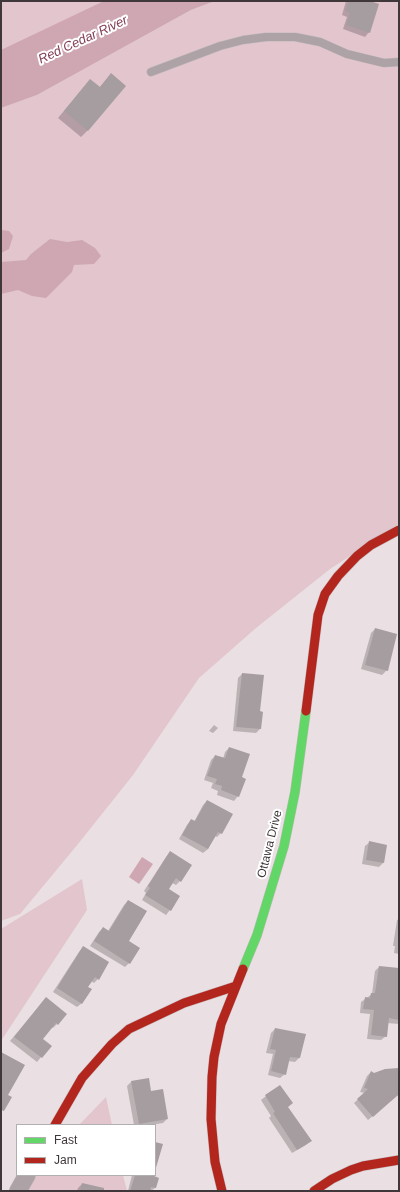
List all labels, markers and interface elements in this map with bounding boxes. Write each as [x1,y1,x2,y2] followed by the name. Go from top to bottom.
[36,12,130,68] water label: Red Cedar River
[255,809,285,879] street label: Ottawa Drive
[16,1124,156,1176] legend
[54,1133,77,1147] text: Fast
[54,1153,77,1167] text: Jam

